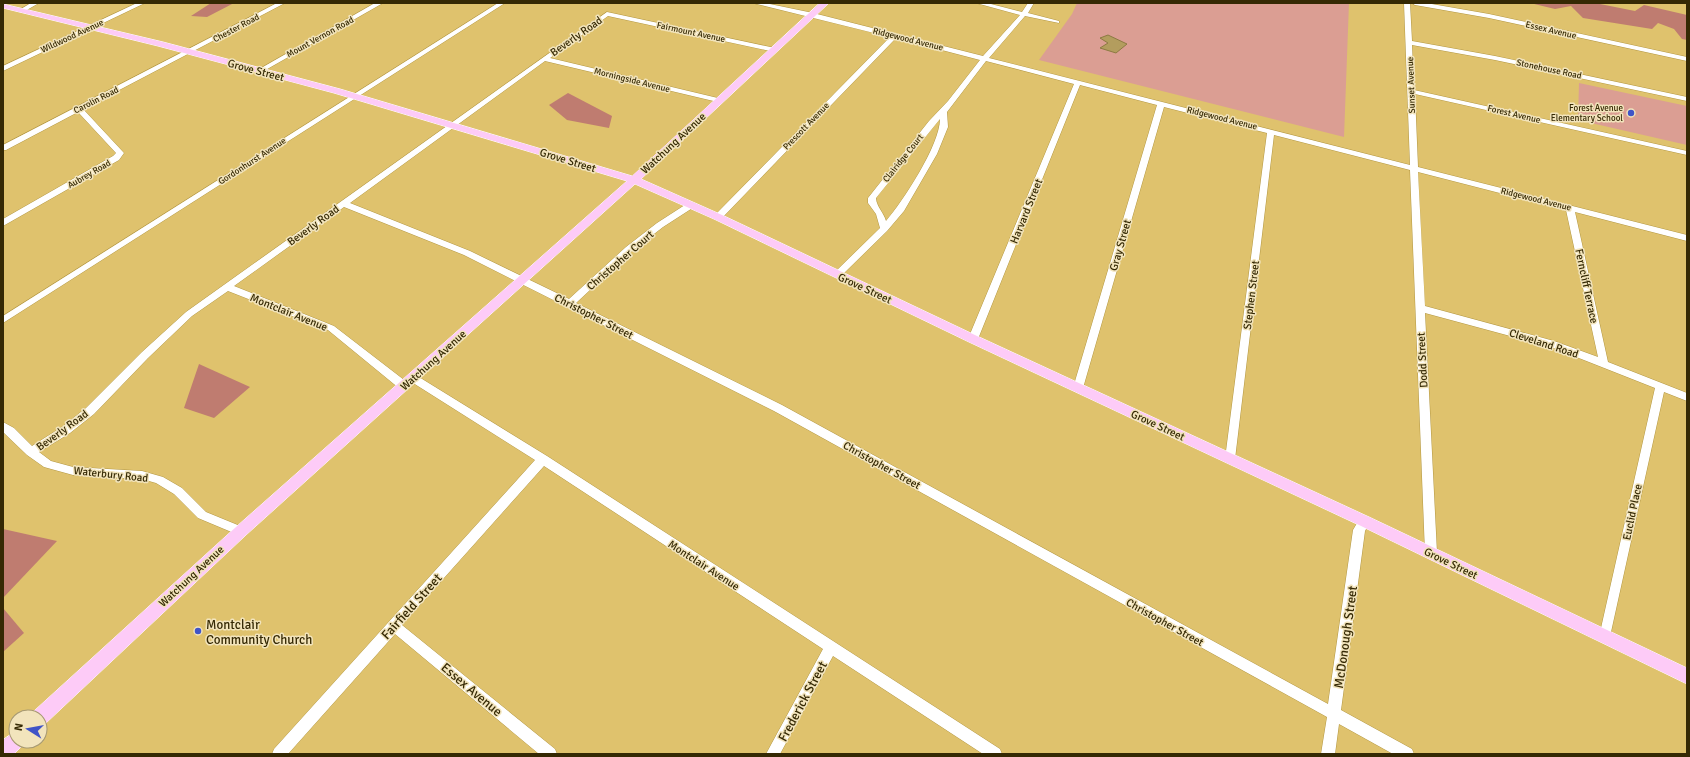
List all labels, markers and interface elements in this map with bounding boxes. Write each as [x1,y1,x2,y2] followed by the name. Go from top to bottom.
[211,12,261,45] street label: Chester Road
[285,14,356,60] street label: Mount Vernon Road
[548,14,605,59] street label: Beverly Road
[39,17,106,56] street label: Wildwood Avenue
[1524,19,1578,42] street label: Essex Avenue
[656,20,727,45] street label: Fairmount Avenue
[871,25,945,54] street label: Ridgewood Avenue
[1405,56,1418,113] street label: Sunset Avenue
[226,57,286,84] street label: Grove Street
[1515,57,1583,82] street label: Stonehouse Road
[593,66,672,95] street label: Morningside Avenue
[72,84,121,116] street label: Carolin Road
[781,100,832,152] street label: Prescott Avenue
[1486,103,1542,126] street label: Forest Avenue
[1551,103,1623,124] place label: Forest Avenue Elementary School
[1185,104,1259,133] street label: Ridgewood Avenue
[1626,108,1636,118] marker: Forest Avenue Elementary School
[638,110,708,177] street label: Watchung Avenue
[881,132,926,185] street label: Clairidge Court
[216,135,289,187] street label: Gordonhurst Avenue
[538,146,598,175] street label: Grove Street
[66,158,113,191] street label: Aubrey Road
[1008,177,1045,246] street label: Harvard Street
[1499,185,1573,214] street label: Ridgewood Avenue
[285,202,342,248] street label: Beverly Road
[1107,218,1134,272] street label: Gray Street
[584,228,657,293] street label: Christopher Court
[1572,248,1601,325] street label: Ferncliff Terrace
[1241,259,1262,330] street label: Stephen Street
[836,270,894,307] street label: Grove Street
[248,291,329,334] street label: Montclair Avenue
[552,291,635,342] street label: Christopher Street
[1508,326,1580,361] street label: Cleveland Road
[398,327,469,393] street label: Watchung Avenue
[1415,332,1430,388] street label: Dodd Street
[34,407,91,453] street label: Beverly Road
[1129,407,1187,444] street label: Grove Street
[841,439,923,492] street label: Christopher Street
[73,464,149,485] street label: Waterbury Road
[1620,483,1645,541] street label: Euclid Place
[666,538,742,593] street label: Montclair Avenue
[156,543,226,610] street label: Watchung Avenue
[1422,545,1480,582] street label: Grove Street
[378,570,446,643] street label: Fairfield Street
[1331,584,1361,689] street label: McDonough Street
[1124,596,1206,649] street label: Christopher Street
[206,617,312,648] place label: Montclair Community Church
[193,626,203,636] marker: Montclair Community Church
[775,658,831,744] street label: Frederick Street
[438,660,505,720] street label: Essex Avenue
[8,709,48,749] north arrow
[12,722,26,732] text: N

